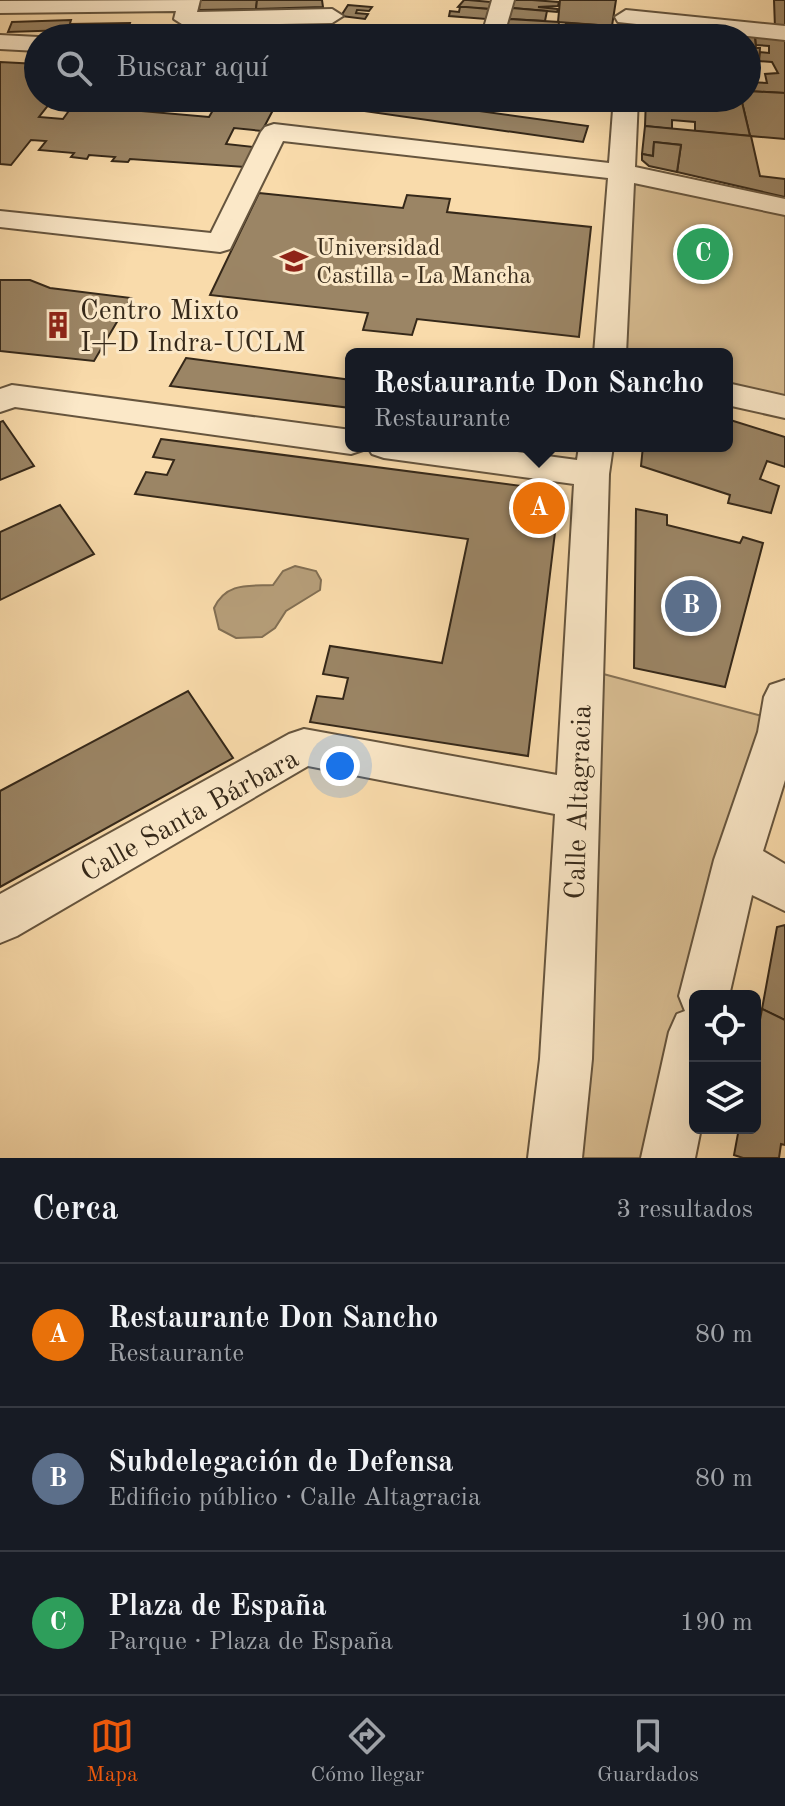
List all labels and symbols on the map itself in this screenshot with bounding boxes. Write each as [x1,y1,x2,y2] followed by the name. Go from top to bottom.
[677,224,729,284] pin: C
[316,237,531,289] place label: Universidad Castilla - La Mancha
[279,246,309,276] school or university icon: Universidad Castilla - La Mancha
[80,298,306,358] place label: Centro Mixto I+D Indra-UCLM
[43,310,73,340] building icon: Centro Mixto I+D Indra-UCLM
[513,478,565,538] pin: A
[665,576,717,636] pin: B
[563,704,597,900] street label: Calle Altagracia
[77,745,304,888] street label: Calle Santa Bárbara
[320,746,360,786] your location

